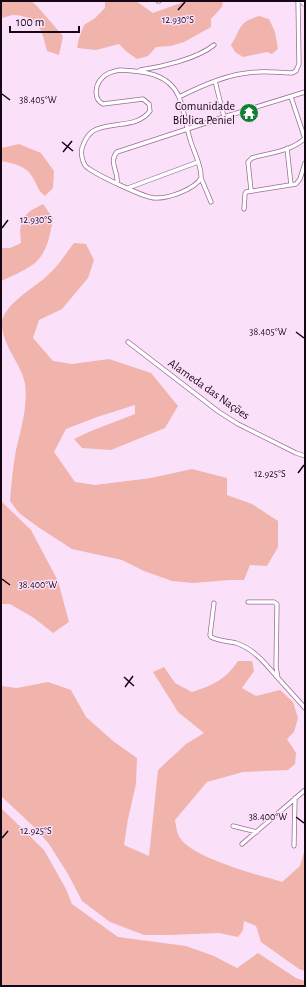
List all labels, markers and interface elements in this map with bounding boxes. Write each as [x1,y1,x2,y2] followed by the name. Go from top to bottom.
[10,8,79,34] scale bar
[162,15,194,25] text: 12.930°S
[16,16,44,28] text: 100 m
[19,95,57,105] text: 38.405°W
[173,100,235,126] place label: Comunidade Bíblica Peniel
[238,102,260,124] temple icon: Comunidade Bíblica Peniel
[20,215,52,225] text: 12.930°S
[249,327,287,337] text: 38.405°W
[166,356,252,422] street label: Alameda das Nações
[254,469,286,479] text: 12.925°S
[19,580,57,590] text: 38.400°W
[249,812,287,822] text: 38.400°W
[20,826,52,836] text: 12.925°S

